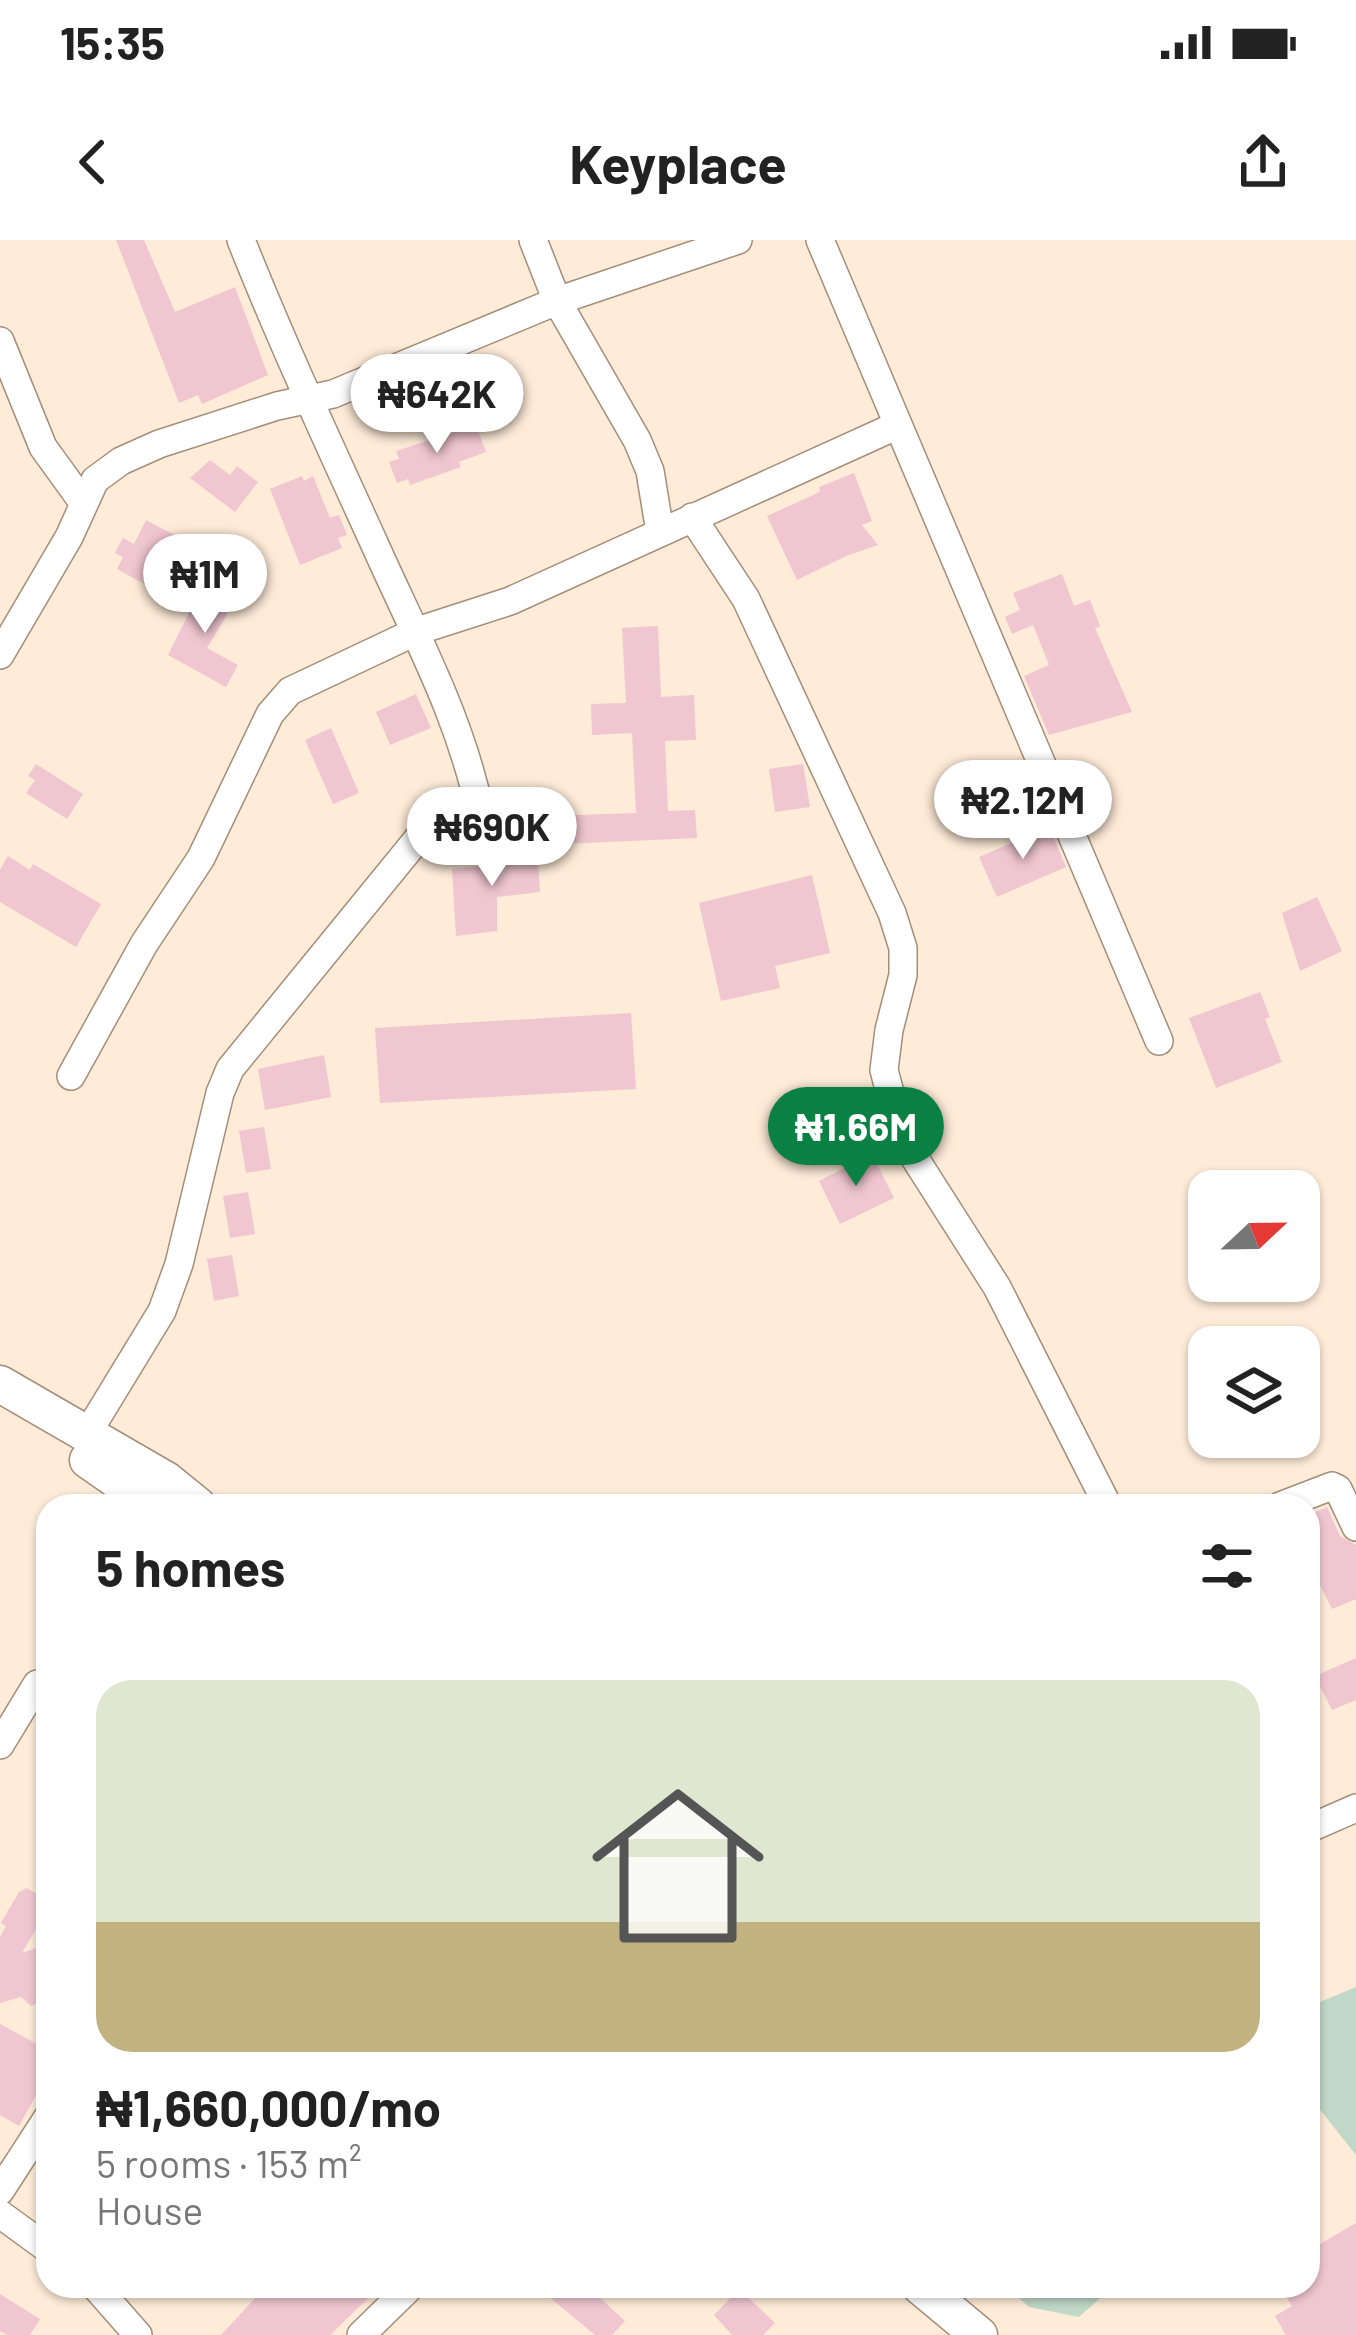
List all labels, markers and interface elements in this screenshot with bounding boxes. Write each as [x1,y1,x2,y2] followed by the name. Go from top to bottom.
[60,15,165,69] text: 15:35
[60,129,126,195] icon: back
[1230,129,1296,195] icon: share
[569,130,787,195] text: Keyplace
[353,354,521,456] pin: ₦642K
[378,369,496,416] text: ₦642K
[147,534,263,636] pin: ₦1M
[170,549,240,596] text: ₦1M
[925,760,1121,862] pin: ₦2.12M
[961,775,1085,822] text: ₦2.12M
[408,787,576,889] pin: ₦690K
[434,802,550,849] text: ₦690K
[758,1087,954,1189] pin: ₦1.66M
[795,1102,917,1149] text: ₦1.66M
[1188,1170,1320,1302] north arrow
[1188,1170,1320,1458] map controls
[1188,1326,1320,1458] button: layers
[1194,1533,1260,1599] icon: filters
[96,1536,285,1597] text: 5 homes
[570,1758,786,1974] icon: home
[96,2076,441,2137] text: ₦1,660,000/mo
[96,2139,362,2186] text: 5 rooms · 153 m²
[96,2186,203,2233] text: House

